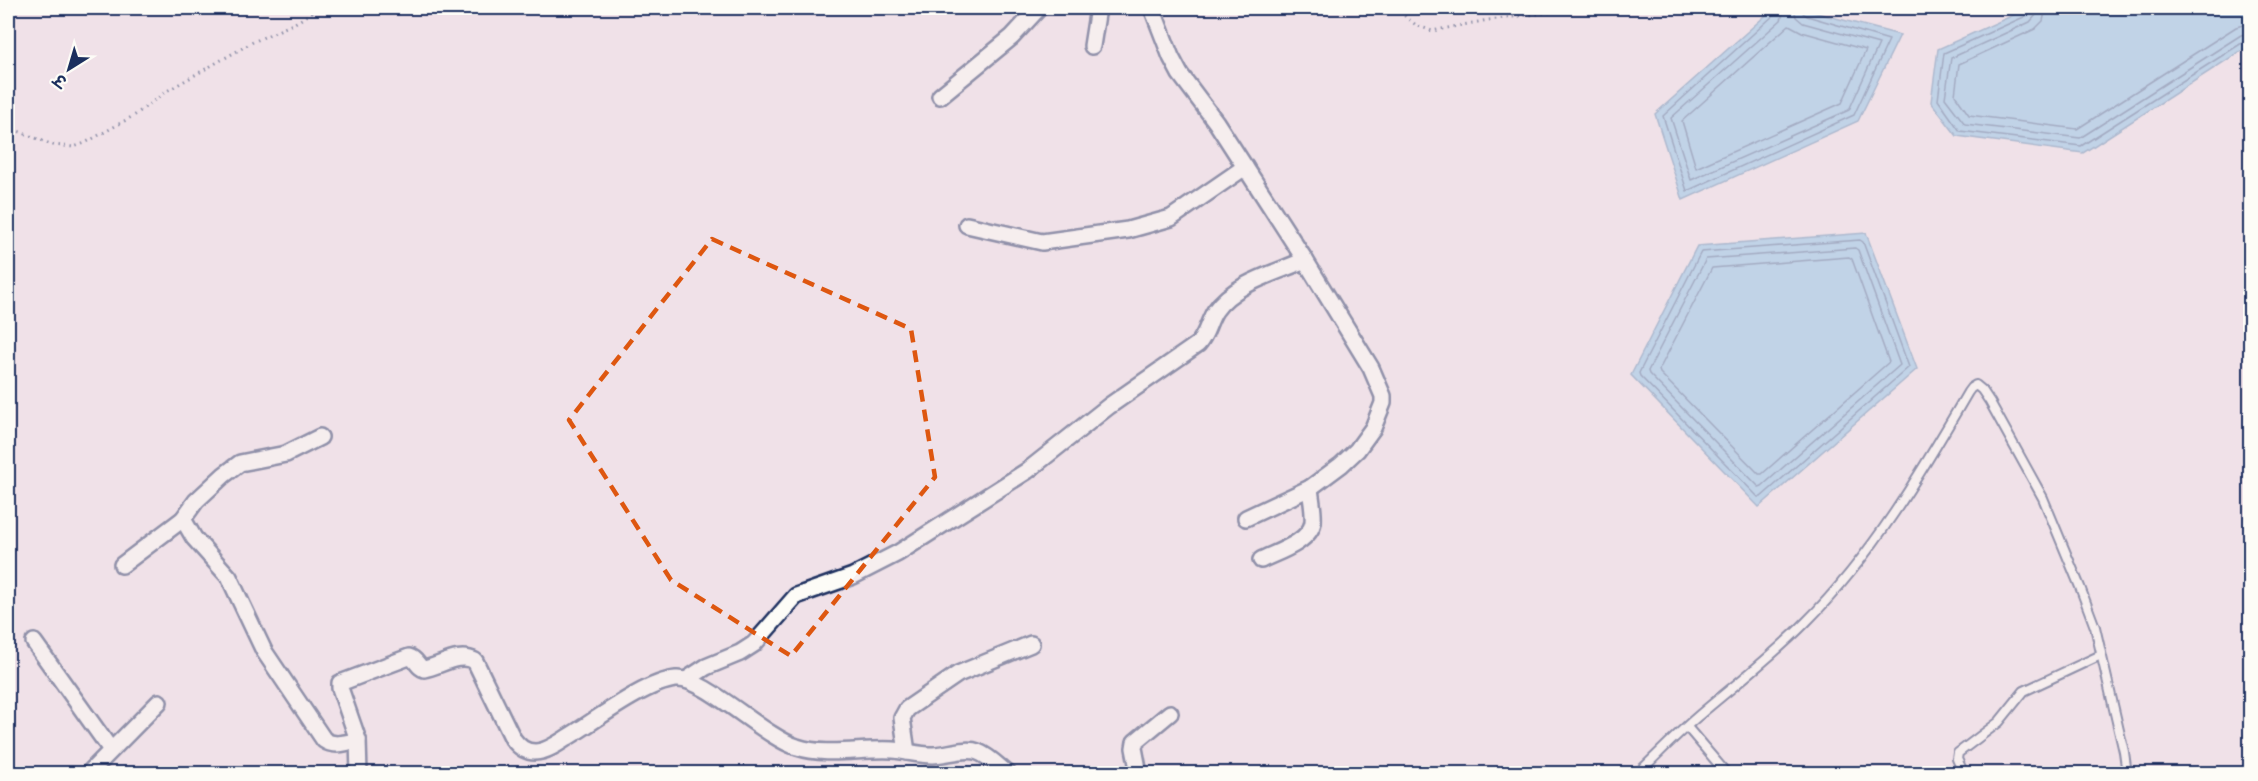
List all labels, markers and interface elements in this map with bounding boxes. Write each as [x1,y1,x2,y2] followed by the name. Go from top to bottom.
[39,39,99,99] north arrow
[48,69,72,94] text: उ

